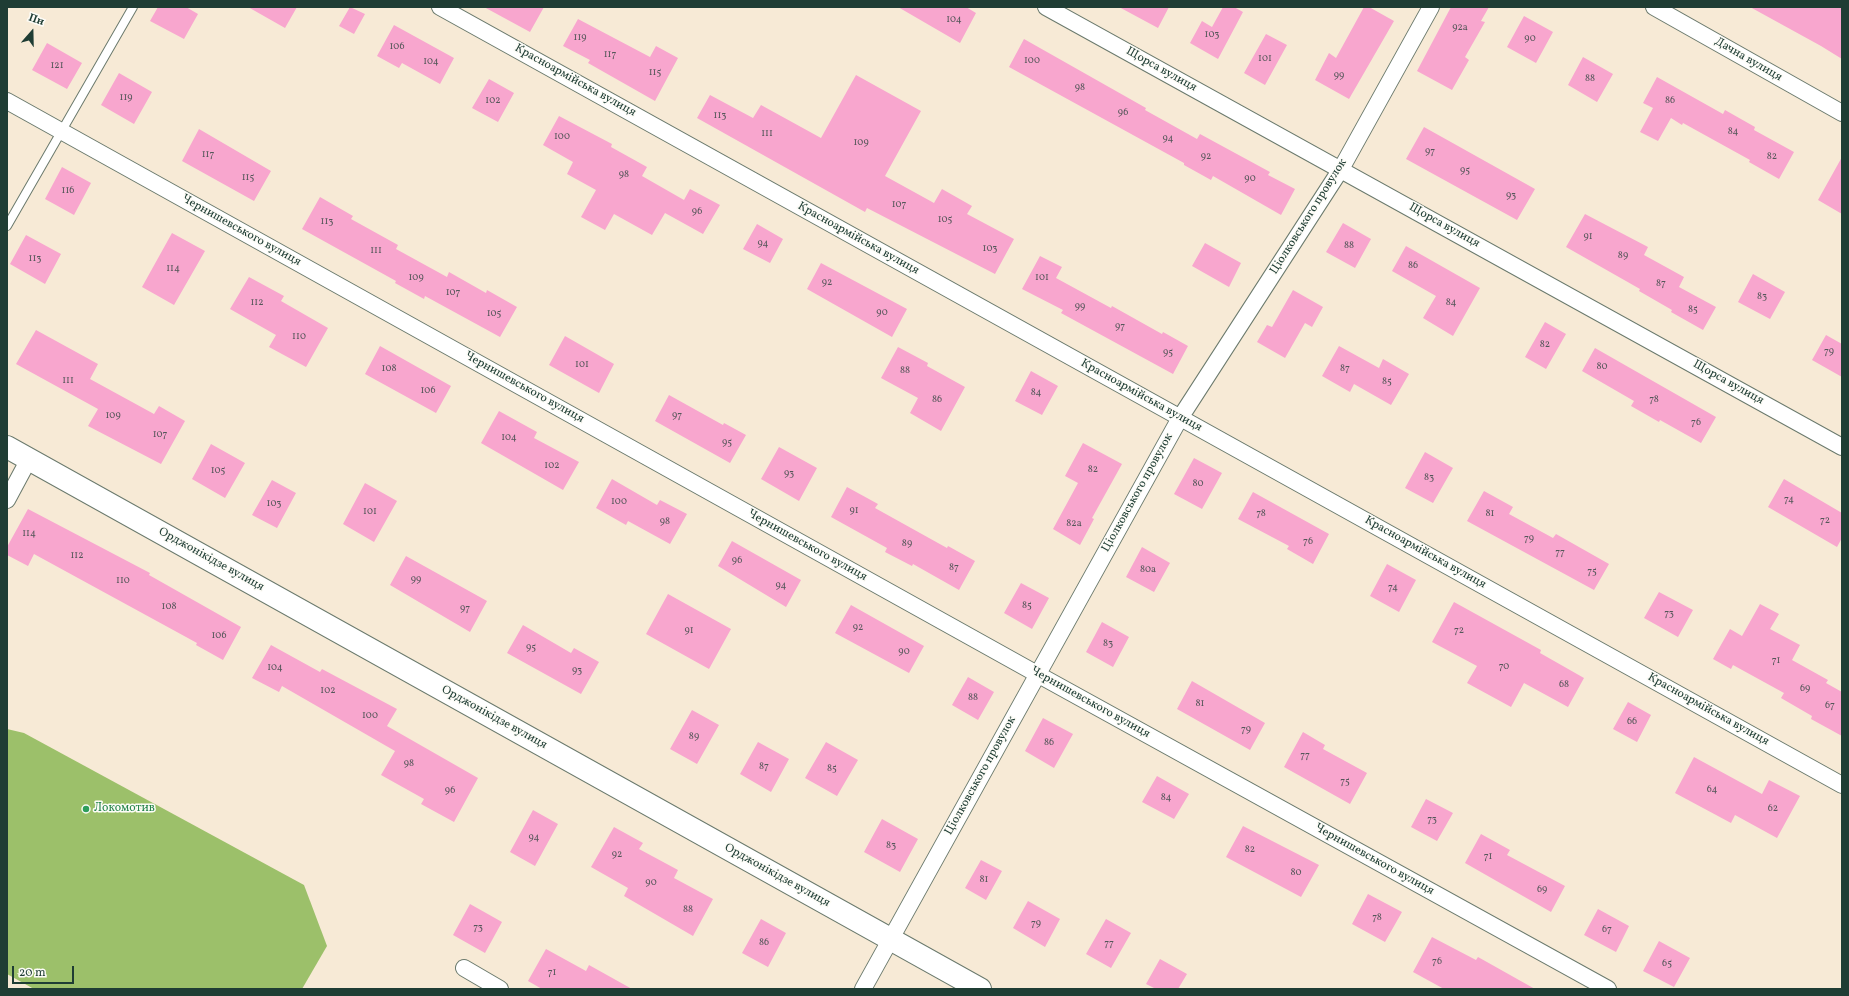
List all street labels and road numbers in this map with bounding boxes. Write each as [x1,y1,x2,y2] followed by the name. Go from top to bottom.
[1712,35,1784,85] street label: Дачна вулиця
[512,42,638,120] street label: Красноармійська вулиця
[1123,45,1199,95] street label: Щорса вулиця
[1267,156,1351,278] street label: Ціолковського провулок
[179,192,303,270] street label: Чернишевського вулиця
[795,200,921,278] street label: Красноармійська вулиця
[1406,201,1482,251] street label: Щорса вулиця
[462,349,586,427] street label: Чернишевського вулиця
[1078,357,1204,435] street label: Красноармійська вулиця
[1690,358,1766,408] street label: Щорса вулиця
[1099,431,1177,555] street label: Ціолковського провулок
[745,507,869,585] street label: Чернишевського вулиця
[1362,514,1488,592] street label: Красноармійська вулиця
[156,525,266,595] street label: Орджонікідзе вулиця
[1028,664,1152,742] street label: Чернишевського вулиця
[1645,671,1771,749] street label: Красноармійська вулиця
[439,683,549,753] street label: Орджонікідзе вулиця
[942,714,1020,838] street label: Ціолковського провулок
[1312,821,1436,899] street label: Чернишевського вулиця
[722,841,832,911] street label: Орджонікідзе вулиця

